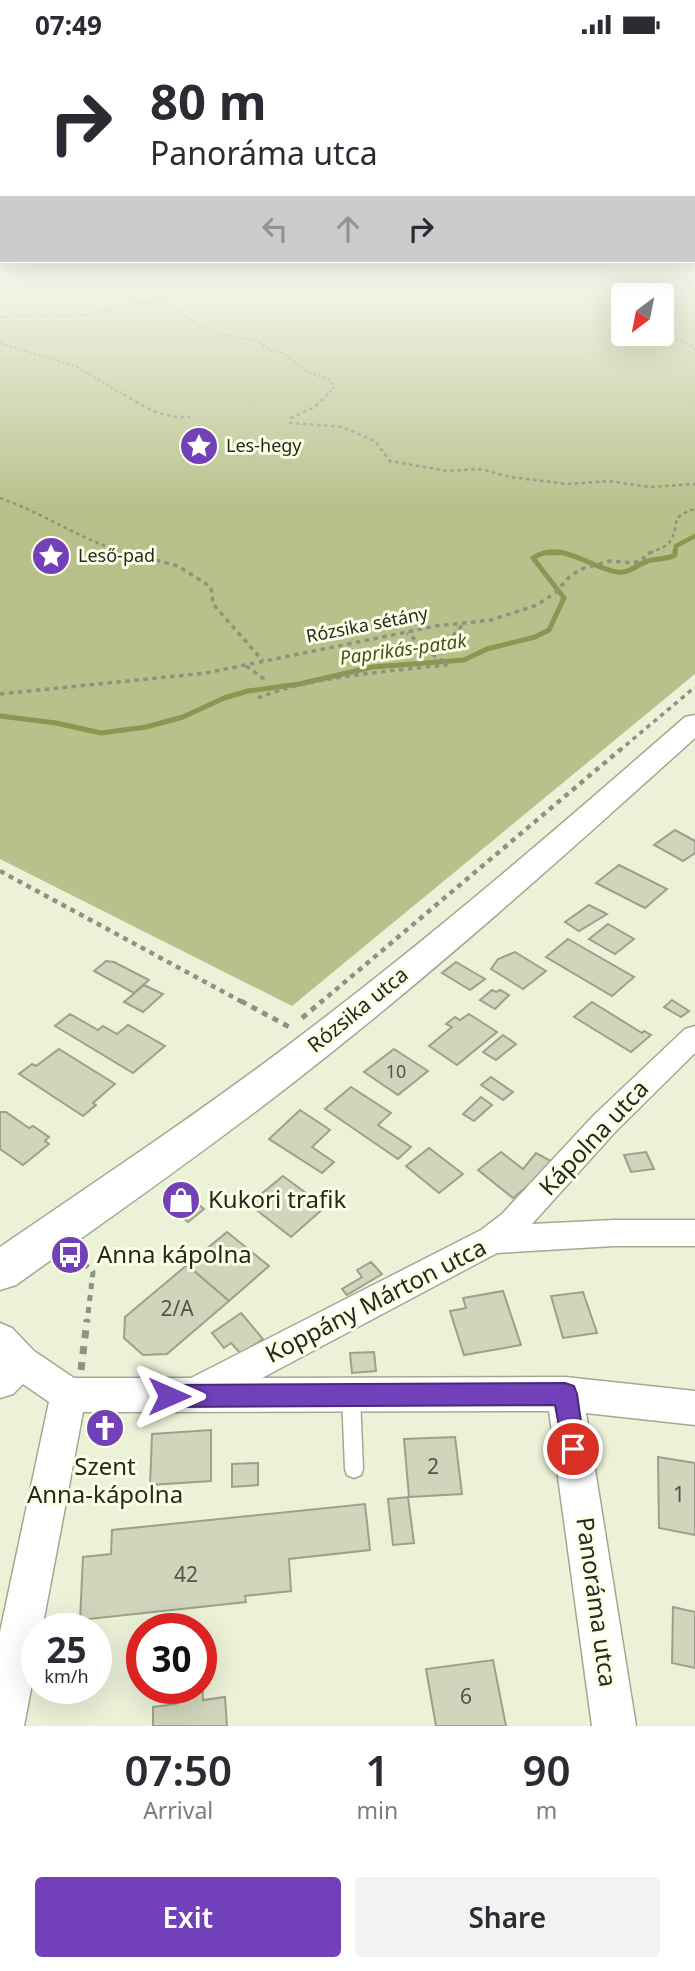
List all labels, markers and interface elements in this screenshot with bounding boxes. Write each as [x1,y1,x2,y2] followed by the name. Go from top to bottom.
[35,7,102,43] text: 07:49
[150,68,267,134] text: 80 m
[35,77,126,168] icon: right
[150,131,378,174] text: Panoráma utca
[256,210,294,248] icon: left
[329,210,367,248] icon: ahead
[402,210,440,248] icon: right
[611,283,674,347] north arrow
[611,283,674,346] map controls
[178,425,220,467] place icon: Les-hegy
[226,433,302,457] place label: Les-hegy
[30,535,72,577] place icon: Leső-pad
[78,543,155,567] place label: Leső-pad
[304,600,431,648] street label: Rózsika sétány
[338,627,469,671] water label: Paprikás-patak
[301,960,414,1058] street label: Rózsika utca
[386,1059,406,1083] house number: 10
[531,1072,655,1202] street label: Kápolna utca
[160,1179,202,1221] shop icon: Kukori trafik
[208,1182,346,1215] place label: Kukori trafik
[259,1230,491,1370] street label: Koppány Márton utca
[49,1234,91,1276] bus stop icon: Anna kápolna
[97,1237,252,1270] place label: Anna kápolna
[160,1294,194,1322] house number: 2/A
[132,1359,206,1433] position arrow
[84,1407,126,1449] church icon: Szent Anna-kápolna
[543,1419,603,1479] pin
[554,1430,592,1468] icon: arrive
[27,1449,183,1510] place label: Szent Anna-kápolna
[427,1452,439,1480] house number: 2
[673,1480,685,1508] house number: 1
[569,1515,626,1689] street label: Panoráma utca
[174,1560,198,1588] house number: 42
[126,1613,217,1704] speed limit sign: 30
[46,1626,87,1673] text: 25
[44,1664,89,1688] text: km/h
[460,1682,472,1710] house number: 6
[124,1741,232,1798] text: 07:50
[365,1741,389,1798] text: 1
[523,1741,571,1798] text: 90
[143,1794,213,1826] text: Arrival
[356,1794,398,1826] text: min
[536,1794,557,1826] text: m
[35,1877,341,1957] button: Exit
[355,1877,660,1957] button: Share

